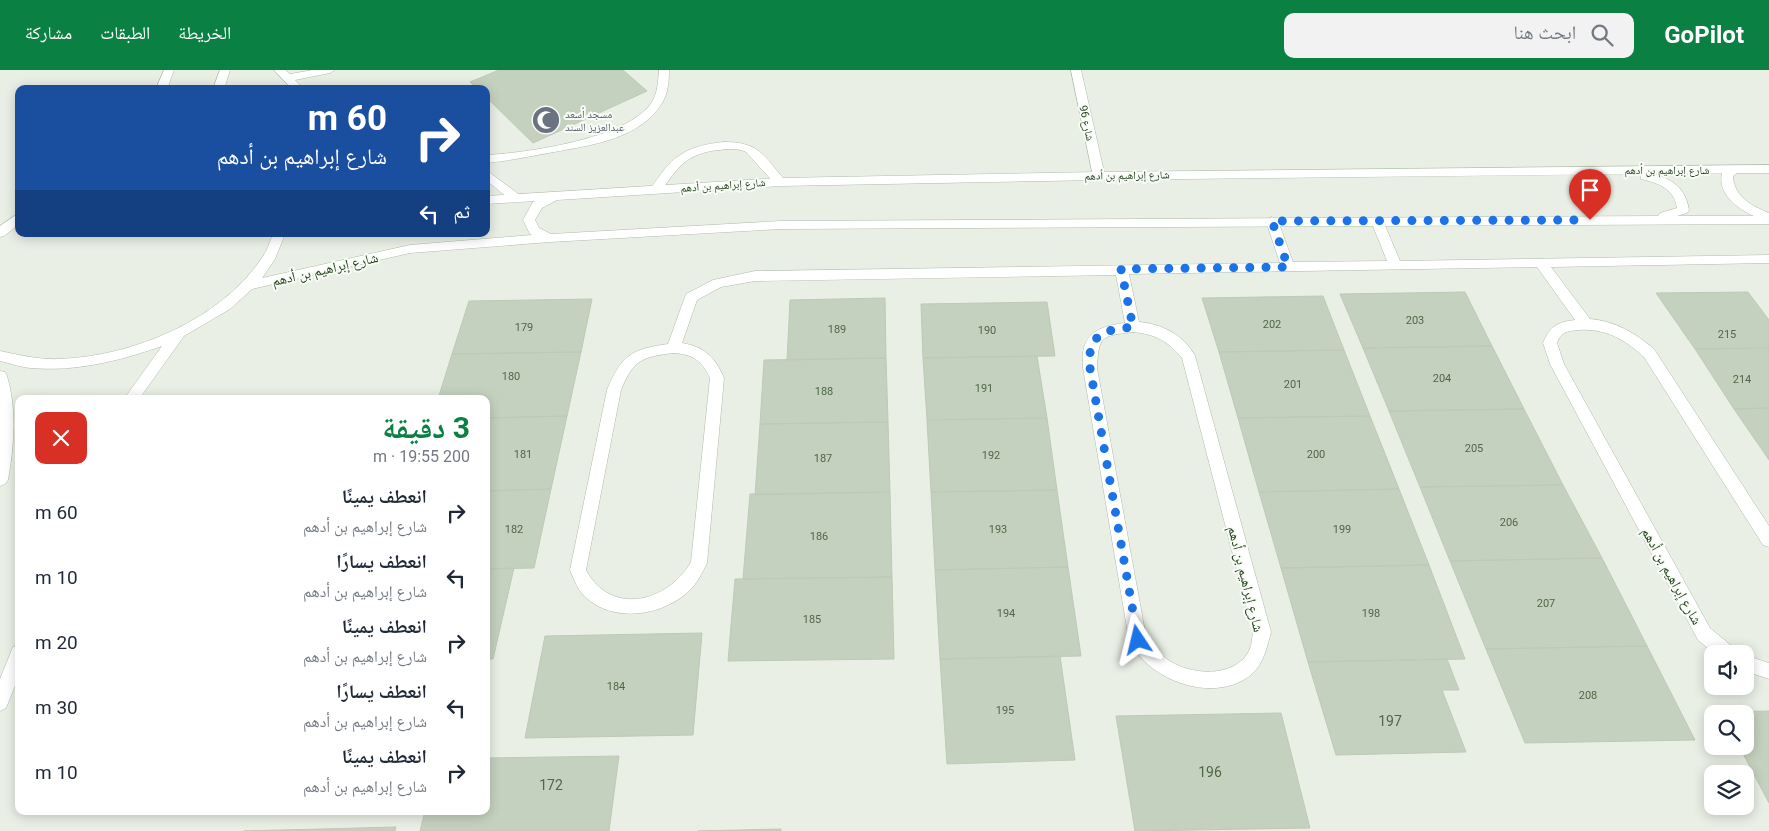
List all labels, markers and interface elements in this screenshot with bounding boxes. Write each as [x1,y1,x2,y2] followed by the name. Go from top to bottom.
[1284,13,1634,58] search box
[1514,21,1576,44] text: ابحث هنا
[1588,21,1616,49] icon: search
[1664,21,1744,49] text: GoPilot
[25,22,72,43] text: مشاركة
[100,22,150,43] text: الطبقات
[178,22,231,43] text: الخريطة
[308,98,387,139] text: 60 m
[1076,104,1097,142] street label: شارع 96
[405,105,470,170] icon: right
[531,105,561,135] mosque icon: مسجد أسعد عبدالعزيز السند
[565,107,625,134] place label: مسجد أسعد عبدالعزيز السند
[217,144,387,169] text: شارع إبراهيم بن أدهم
[1624,163,1710,178] street label: شارع إبراهيم بن أدهم
[1084,167,1170,184] street label: شارع إبراهيم بن أدهم
[1569,169,1611,220] pin
[680,175,766,196] street label: شارع إبراهيم بن أدهم
[1576,176,1604,204] icon: arrive
[415,200,443,228] icon: left
[453,200,470,223] text: ثم
[270,249,380,291] street label: شارع إبراهيم بن أدهم
[1406,314,1424,327] house number: 203
[1263,318,1281,331] house number: 202
[515,321,533,334] house number: 179
[828,323,846,336] house number: 189
[978,324,996,337] house number: 190
[1718,328,1736,341] house number: 215
[502,370,520,383] house number: 180
[1433,372,1451,385] house number: 204
[1733,373,1751,386] house number: 214
[1284,378,1302,391] house number: 201
[975,382,993,395] house number: 191
[815,385,833,398] house number: 188
[382,410,470,445] text: 3 دقيقة
[35,412,87,464] button: close
[1465,442,1483,455] house number: 205
[373,447,470,466] text: 200 m · 19:55
[514,448,532,461] house number: 181
[1307,448,1325,461] house number: 200
[982,449,1000,462] house number: 192
[814,452,832,465] house number: 187
[342,485,427,508] text: انعطف يمينًا
[442,499,470,527] icon: right
[35,501,78,524] text: 60 m
[1500,516,1518,529] house number: 206
[303,517,427,536] text: شارع إبراهيم بن أدهم
[505,523,523,536] house number: 182
[989,523,1007,536] house number: 193
[1333,523,1351,536] house number: 199
[1223,524,1267,634] street label: شارع إبراهيم بن أدهم
[1637,525,1705,628] street label: شارع إبراهيم بن أدهم
[810,530,828,543] house number: 186
[336,550,427,573] text: انعطف يسارًا
[442,564,470,592] icon: left
[35,566,78,589] text: 10 m
[303,582,427,601] text: شارع إبراهيم بن أدهم
[1537,597,1555,610] house number: 207
[997,607,1015,620] house number: 194
[1362,607,1380,620] house number: 198
[803,613,821,626] house number: 185
[1111,613,1163,665] position arrow
[342,615,427,638] text: انعطف يمينًا
[442,629,470,657] icon: right
[35,631,78,654] text: 20 m
[1704,645,1754,815] map controls
[1704,645,1754,695] button: sound
[303,647,427,666] text: شارع إبراهيم بن أدهم
[336,680,427,703] text: انعطف يسارًا
[607,680,625,693] house number: 184
[1579,689,1597,702] house number: 208
[442,694,470,722] icon: left
[35,696,78,719] text: 30 m
[996,704,1014,717] house number: 195
[1704,705,1754,755] button: search
[303,712,427,731] text: شارع إبراهيم بن أدهم
[1378,713,1402,729] house number: 197
[342,745,427,768] text: انعطف يمينًا
[442,759,470,787] icon: right
[35,761,78,784] text: 10 m
[1198,764,1222,780] house number: 196
[1704,765,1754,815] button: layers
[303,777,427,796] text: شارع إبراهيم بن أدهم
[539,777,563,793] house number: 172

